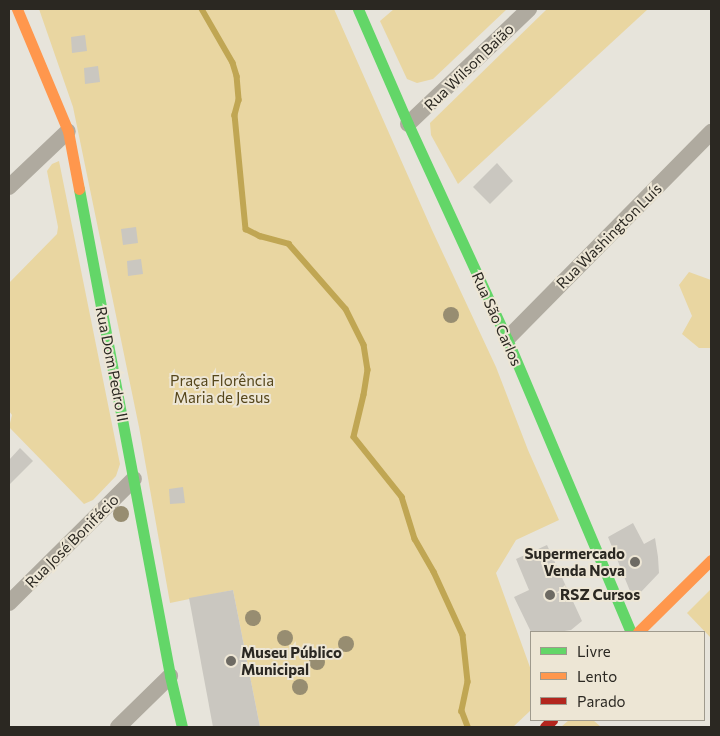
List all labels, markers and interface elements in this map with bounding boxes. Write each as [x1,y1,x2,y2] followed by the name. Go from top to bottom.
[421,20,517,114] street label: Rua Wilson Baião
[553,180,665,292] street label: Rua Washington Luís
[468,269,526,369] street label: Rua São Carlos
[92,305,132,423] street label: Rua Dom Pedro II
[170,371,274,406] park label: Praça Florência Maria de Jesus
[22,491,122,591] street label: Rua José Bonifácio
[525,544,625,579] place label: Supermercado Venda Nova
[629,556,641,568] marker: Supermercado Venda Nova
[560,586,640,604] place label: RSZ Cursos
[544,589,556,601] marker: RSZ Cursos
[530,631,705,721] legend
[577,642,611,660] text: Livre
[241,643,342,678] place label: Museu Público Municipal
[225,655,237,667] marker: Museu Público Municipal
[577,667,617,685] text: Lento
[577,692,626,710] text: Parado

